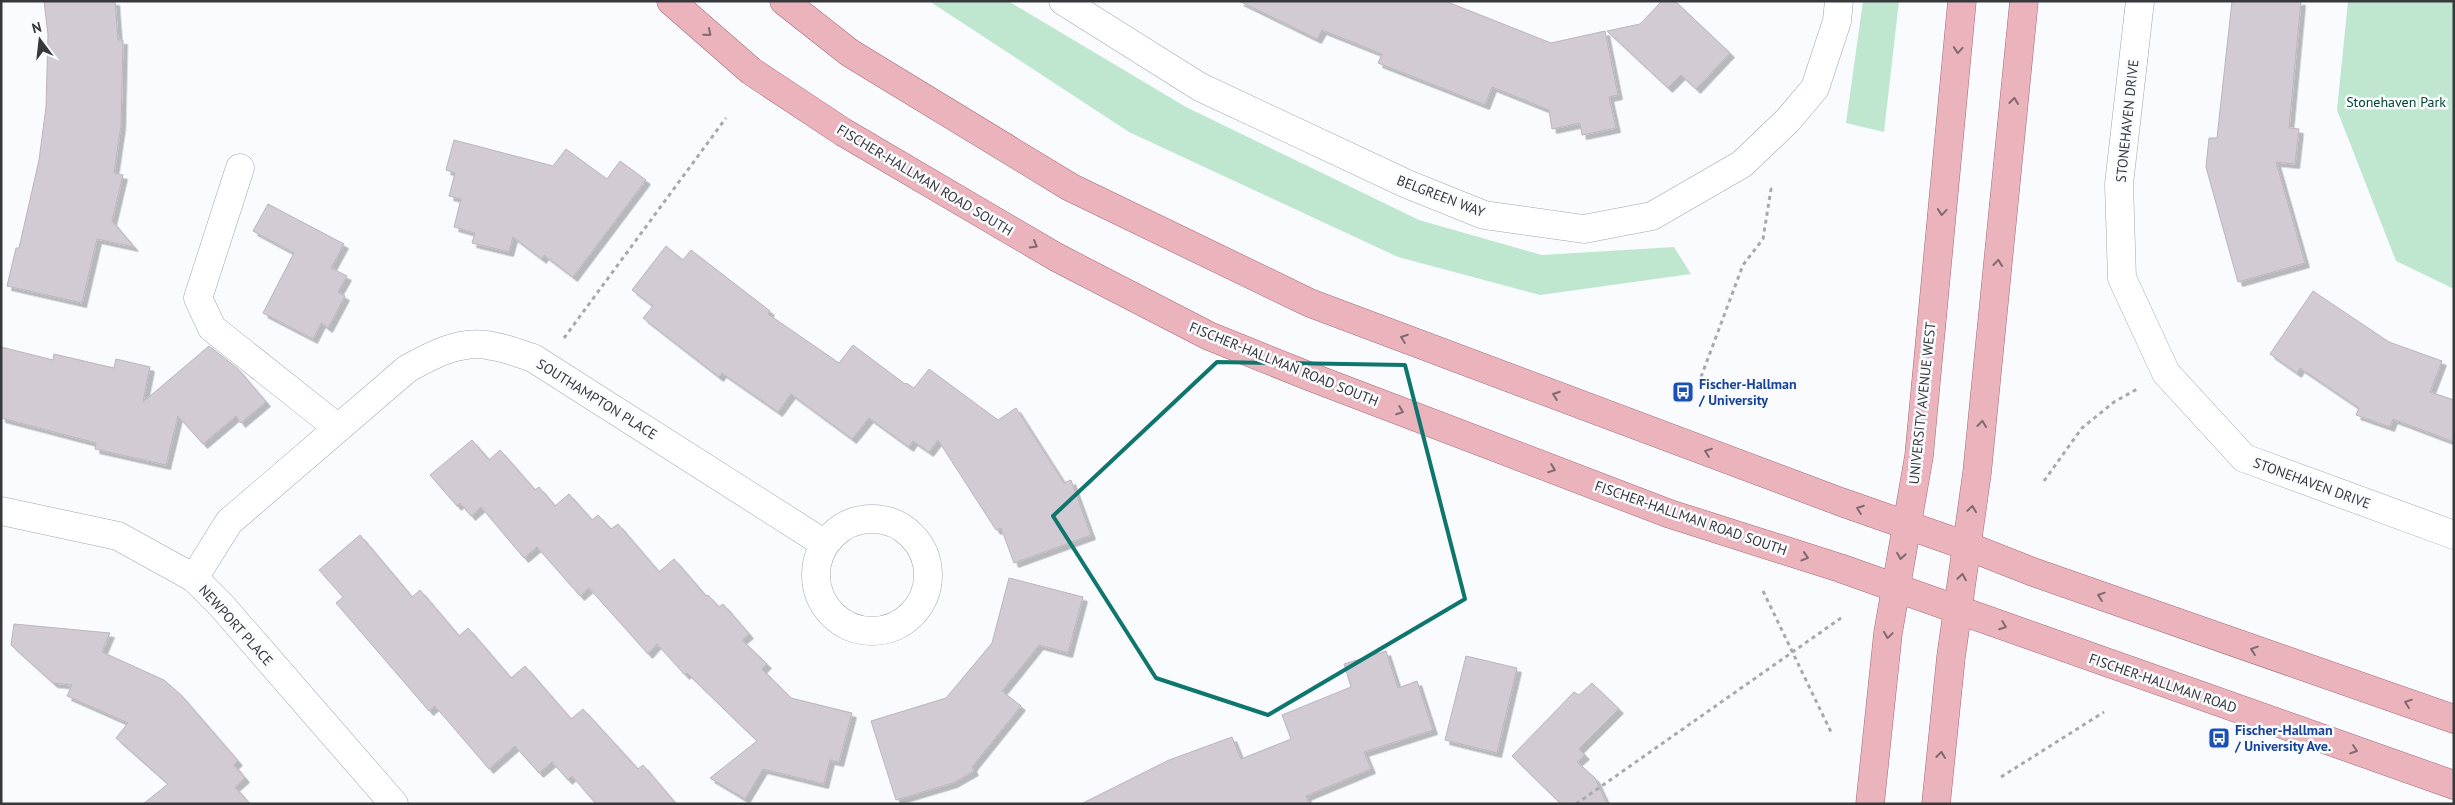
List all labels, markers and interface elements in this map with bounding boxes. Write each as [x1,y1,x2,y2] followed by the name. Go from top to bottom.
[15,15,65,65] north arrow
[30,18,43,37] text: N
[702,27,711,36] one-way arrow
[1953,46,1964,54] one-way arrow
[2112,59,2142,183] street label: STONEHAVEN DRIVE
[2346,93,2446,111] park label: Stonehaven Park
[2008,97,2019,105] one-way arrow
[834,120,1016,240] street label: FISCHER-HALLMAN ROAD SOUTH
[1394,171,1488,221] street label: BELGREEN WAY
[1937,208,1948,216] one-way arrow
[1029,238,1038,248] one-way arrow
[1992,258,2003,266] one-way arrow
[1187,318,1381,410] street label: FISCHER-HALLMAN ROAD SOUTH
[1905,321,1939,485] street label: UNIVERSITY AVENUE WEST
[1400,334,1408,344] one-way arrow
[533,355,661,443] street label: SOUTHAMPTON PLACE
[1698,375,1797,409] place label: Fischer-Hallman / University
[1671,380,1695,404] bus stop icon: Fischer-Hallman / University
[1552,391,1561,401] one-way arrow
[1396,406,1404,416] one-way arrow
[1976,420,1987,428] one-way arrow
[1704,448,1713,458] one-way arrow
[2251,453,2373,513] street label: STONEHAVEN DRIVE
[1547,463,1556,473] one-way arrow
[1592,477,1790,559] street label: FISCHER-HALLMAN ROAD SOUTH
[1857,505,1865,515] one-way arrow
[1966,505,1977,513] one-way arrow
[1800,551,1809,561] one-way arrow
[1897,552,1907,560] one-way arrow
[1957,573,1967,581] one-way arrow
[195,581,277,669] street label: NEWPORT PLACE
[2097,592,2106,602] one-way arrow
[1998,620,2007,630] one-way arrow
[1883,632,1894,640] one-way arrow
[2251,645,2259,655] one-way arrow
[2087,649,2239,717] street label: FISCHER-HALLMAN ROAD
[2404,699,2412,709] one-way arrow
[2234,721,2333,755] place label: Fischer-Hallman / University Ave.
[2207,726,2231,750] bus stop icon: Fischer-Hallman / University Ave.
[2349,744,2358,754] one-way arrow
[1935,751,1946,759] one-way arrow

